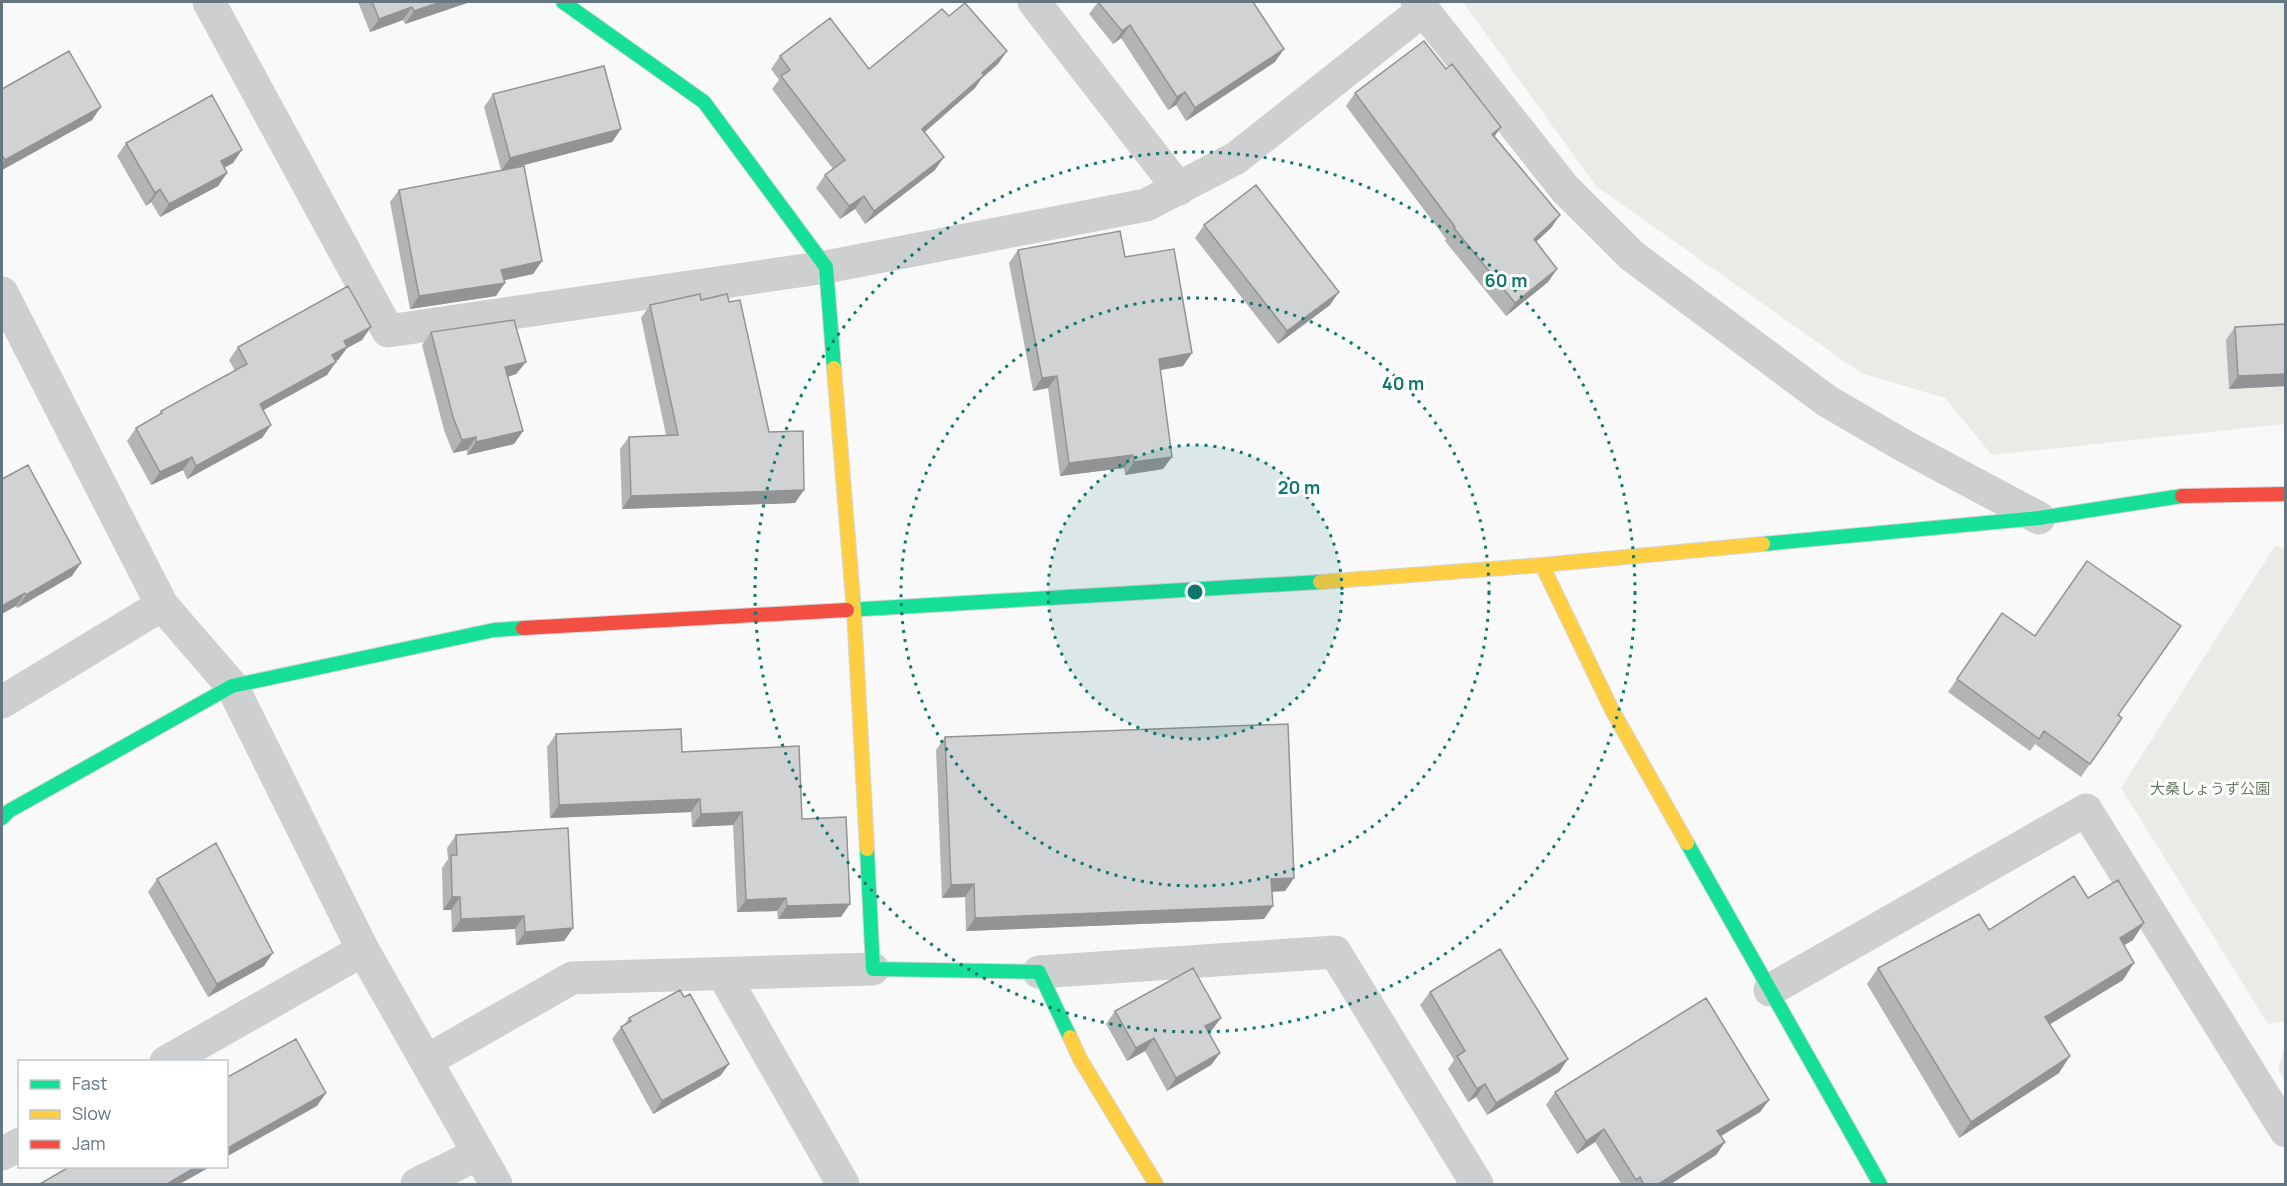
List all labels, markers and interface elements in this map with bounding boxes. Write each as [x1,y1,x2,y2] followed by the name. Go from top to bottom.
[1485,268,1527,292] text: 60 m
[1382,371,1424,395] text: 40 m
[1278,475,1320,499] text: 20 m
[1185,582,1205,602] centre of rings
[2150,778,2270,799] park label: 大桑しょうず公園
[18,1060,228,1168] legend
[72,1071,107,1095] text: Fast
[72,1101,112,1125] text: Slow
[72,1131,106,1155] text: Jam

